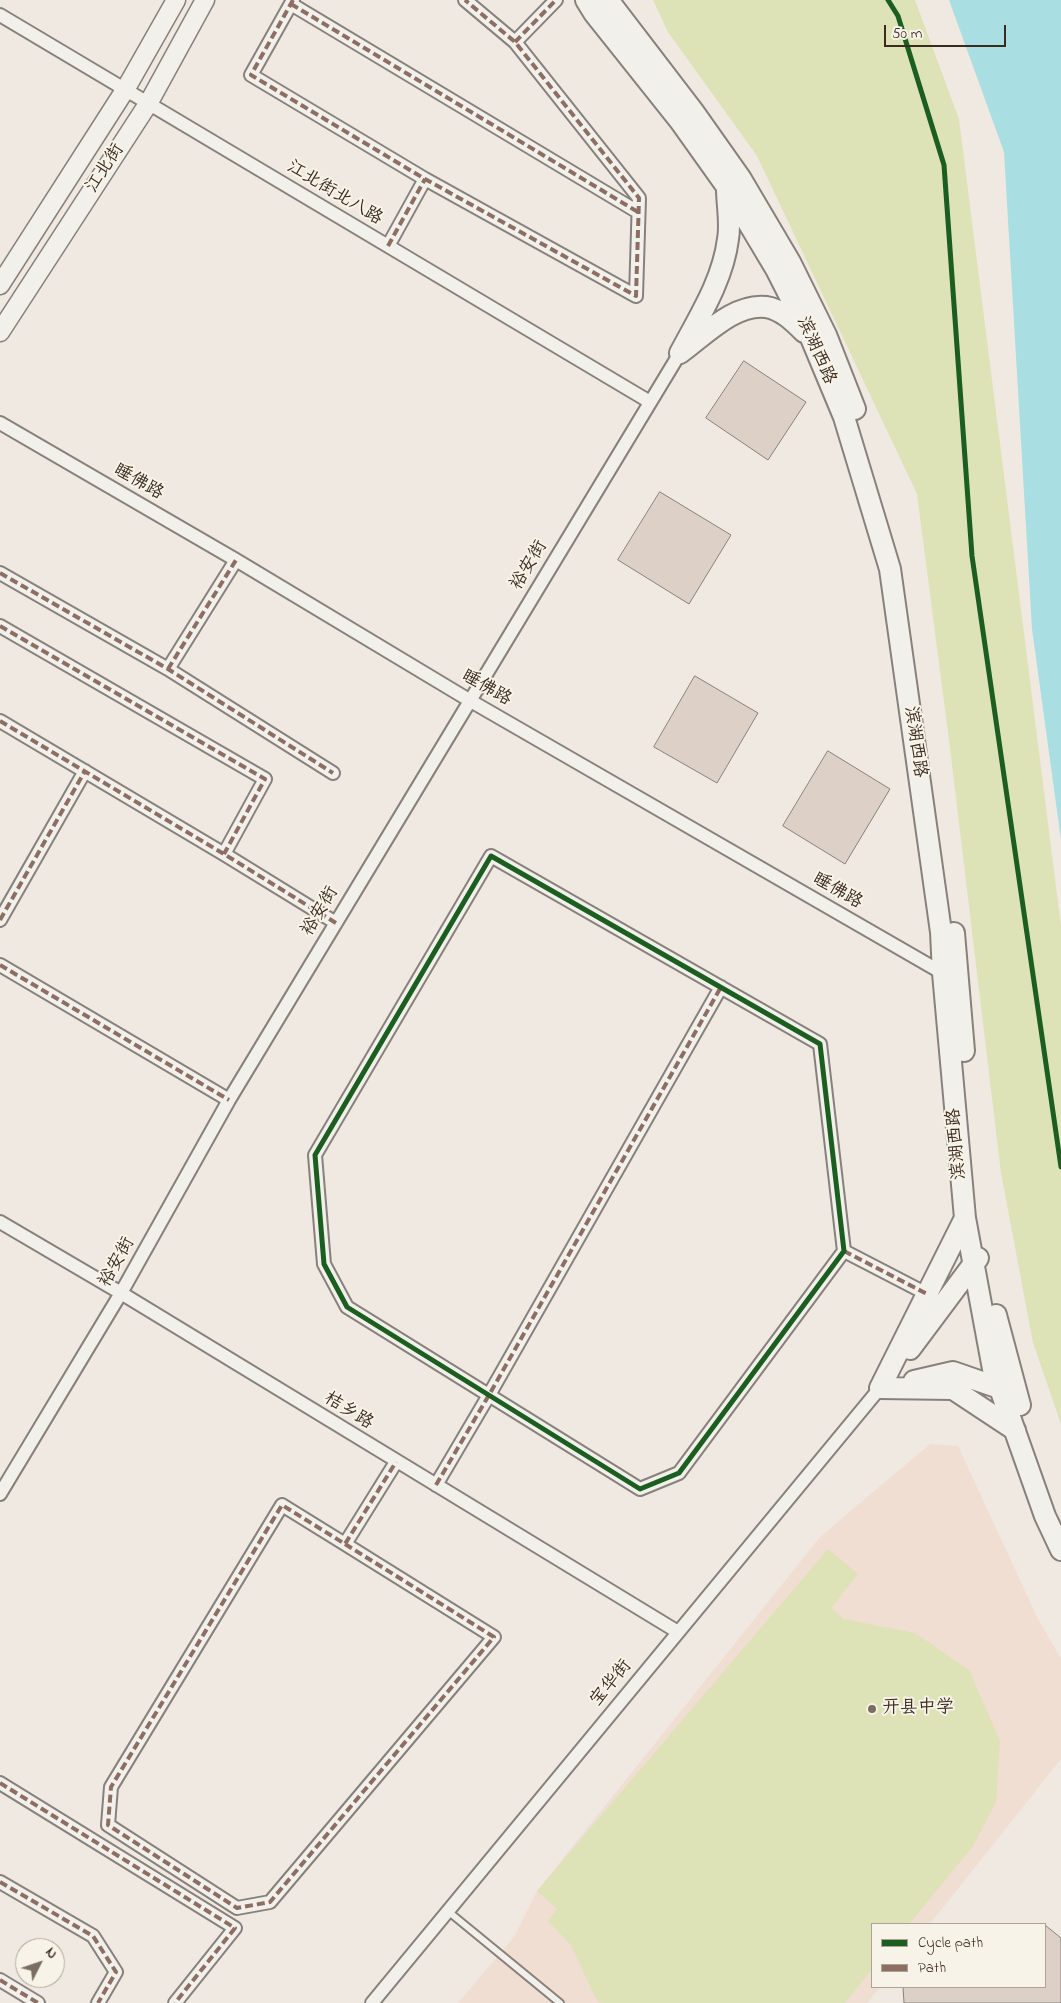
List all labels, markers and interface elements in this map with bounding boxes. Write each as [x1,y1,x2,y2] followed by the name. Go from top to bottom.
[886,15,1008,47] scale bar
[892,23,922,45] text: 50 m
[82,140,130,198] street label: 江北街
[282,157,386,231] street label: 江北街北八路
[790,314,840,388] street label: 滨湖西路
[109,460,167,506] street label: 睡佛路
[507,537,553,595] street label: 裕安街
[457,666,515,712] street label: 睡佛路
[898,705,930,779] street label: 滨湖西路
[808,869,866,915] street label: 睡佛路
[298,883,344,941] street label: 裕安街
[944,1107,972,1181] street label: 滨湖西路
[95,1234,141,1292] street label: 裕安街
[319,1389,377,1435] street label: 桔乡路
[587,1656,637,1712] street label: 宝华街
[882,1698,954,1720] place label: 开县中学
[866,1703,878,1715] marker: 开县中学
[871,1923,1046,1988] legend
[918,1932,983,1954] text: Cycle path
[15,1938,65,1988] north arrow
[40,1943,62,1964] text: N
[918,1957,946,1979] text: Path

